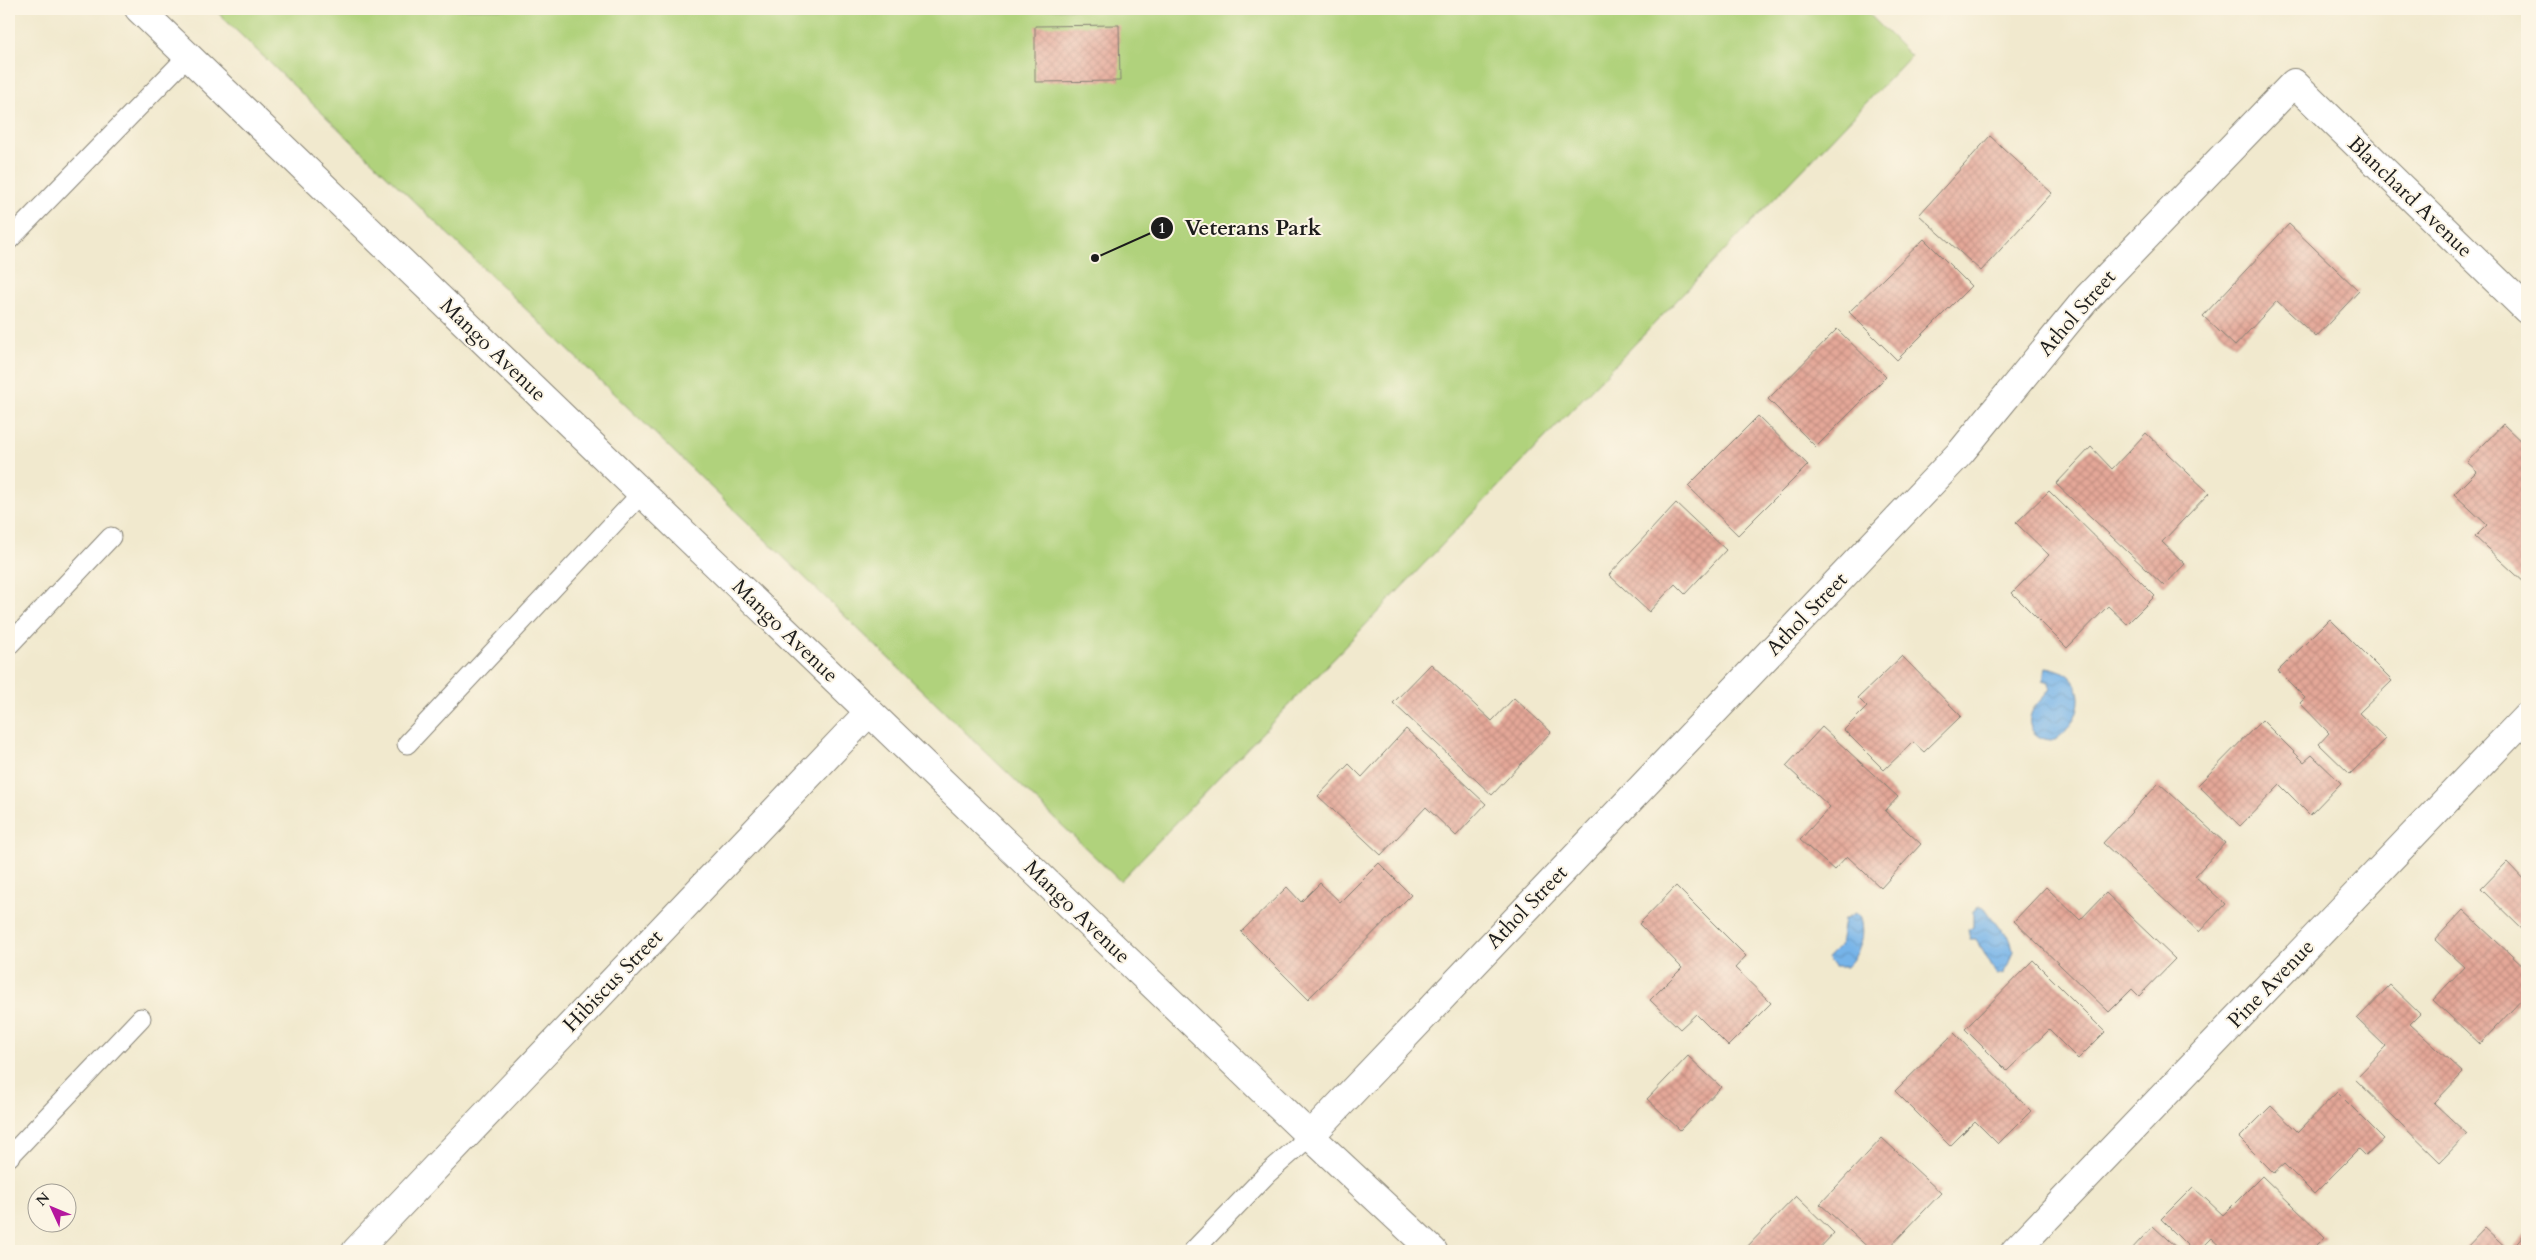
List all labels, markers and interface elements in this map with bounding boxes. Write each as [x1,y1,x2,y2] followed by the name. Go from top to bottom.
[2341,130,2479,264] street label: Blanchard Avenue
[1150,209,1332,246] callout: Veterans Park
[1184,213,1322,243] text: Veterans Park
[1158,218,1166,238] text: 1
[2031,263,2123,363] street label: Athol Street
[433,292,553,408] street label: Mango Avenue
[1760,566,1854,662] street label: Athol Street
[725,573,845,689] street label: Mango Avenue
[1017,854,1137,970] street label: Mango Avenue
[1480,859,1574,955] street label: Athol Street
[557,923,670,1039] street label: Hibiscus Street
[2221,933,2321,1035] street label: Pine Avenue
[28,1182,78,1232] north arrow
[32,1188,54,1210] text: N

